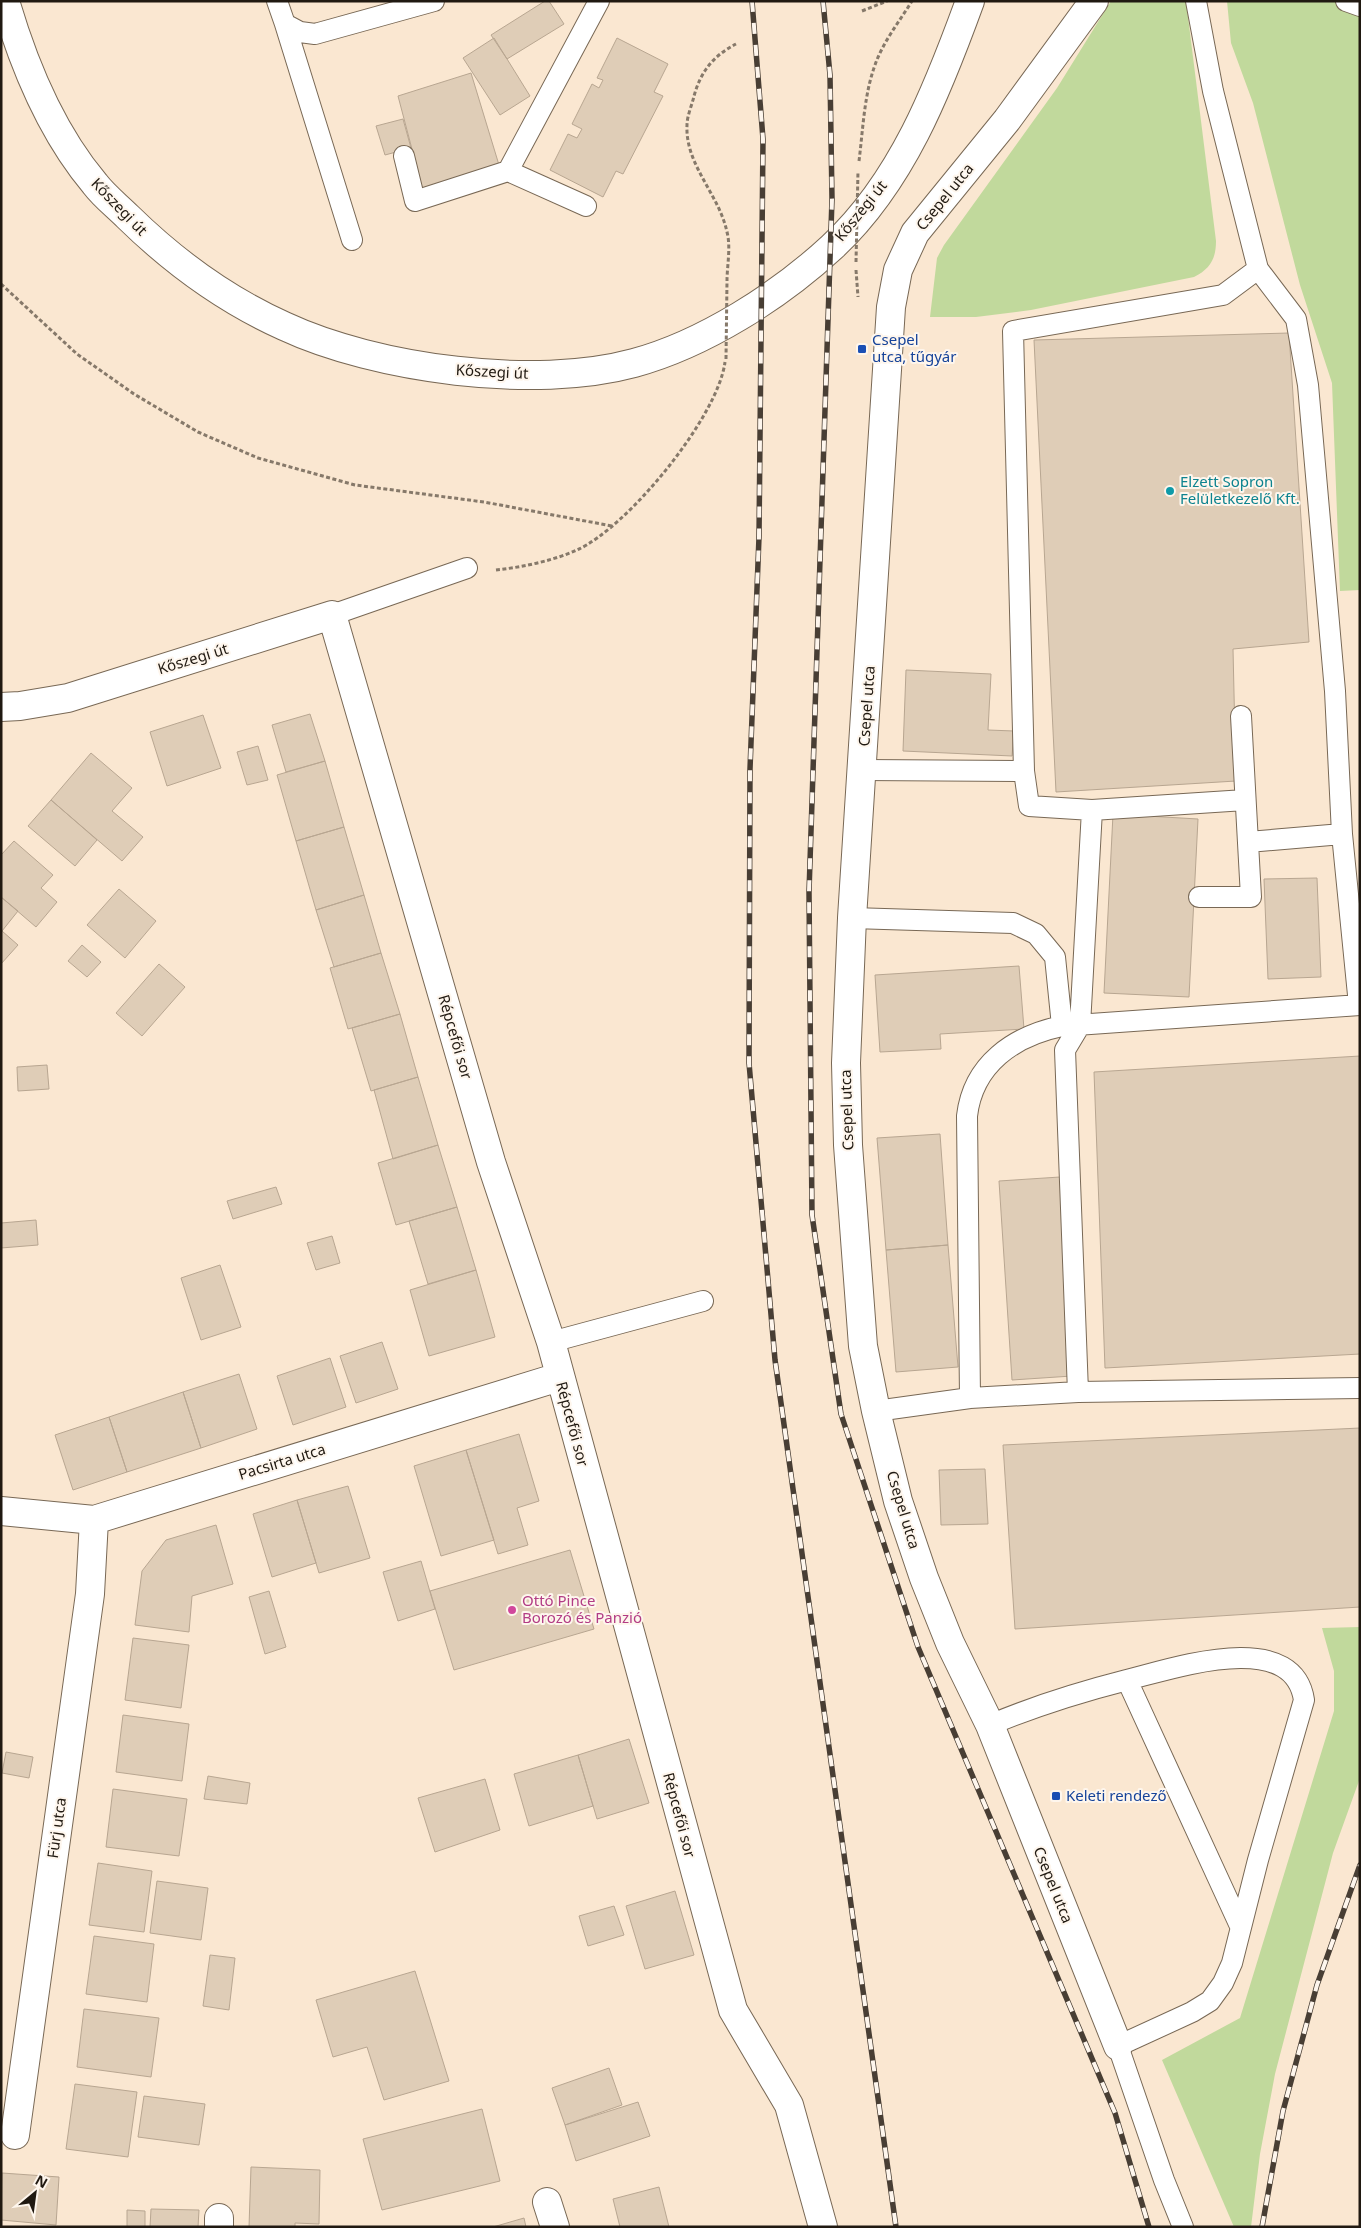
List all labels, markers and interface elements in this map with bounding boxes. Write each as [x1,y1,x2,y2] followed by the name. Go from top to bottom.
[911,159,977,234] street label: Csepel utca
[87,173,153,240] street label: Kőszegi út
[830,175,891,245] street label: Kőszegi út
[872,329,956,366] place label: Csepel utca, tűgyár
[856,343,868,355] marker: Csepel utca, tűgyár
[455,359,529,383] street label: Kőszegi út
[1180,471,1300,508] place label: Elzett Sopron Felületkezelő Kft.
[1164,485,1176,497] marker: Elzett Sopron Felületkezelő Kft.
[155,638,231,678] street label: Kőszegi út
[853,665,879,747] street label: Csepel utca
[434,992,478,1081] street label: Répcefői sor
[835,1069,857,1151] street label: Csepel utca
[552,1379,594,1468] street label: Répcefői sor
[236,1438,328,1484] street label: Pacsirta utca
[883,1468,925,1551] street label: Csepel utca
[522,1590,642,1627] place label: Ottó Pince Borozó és Panzió
[506,1604,518,1616] marker: Ottó Pince Borozó és Panzió
[659,1770,701,1859] street label: Répcefői sor
[1066,1785,1167,1805] place label: Keleti rendező
[1050,1790,1062,1802] marker: Keleti rendező
[42,1796,70,1860] street label: Fürj utca
[1030,1843,1078,1926] street label: Csepel utca
[10,2168,60,2218] north arrow
[32,2170,51,2192] text: N

